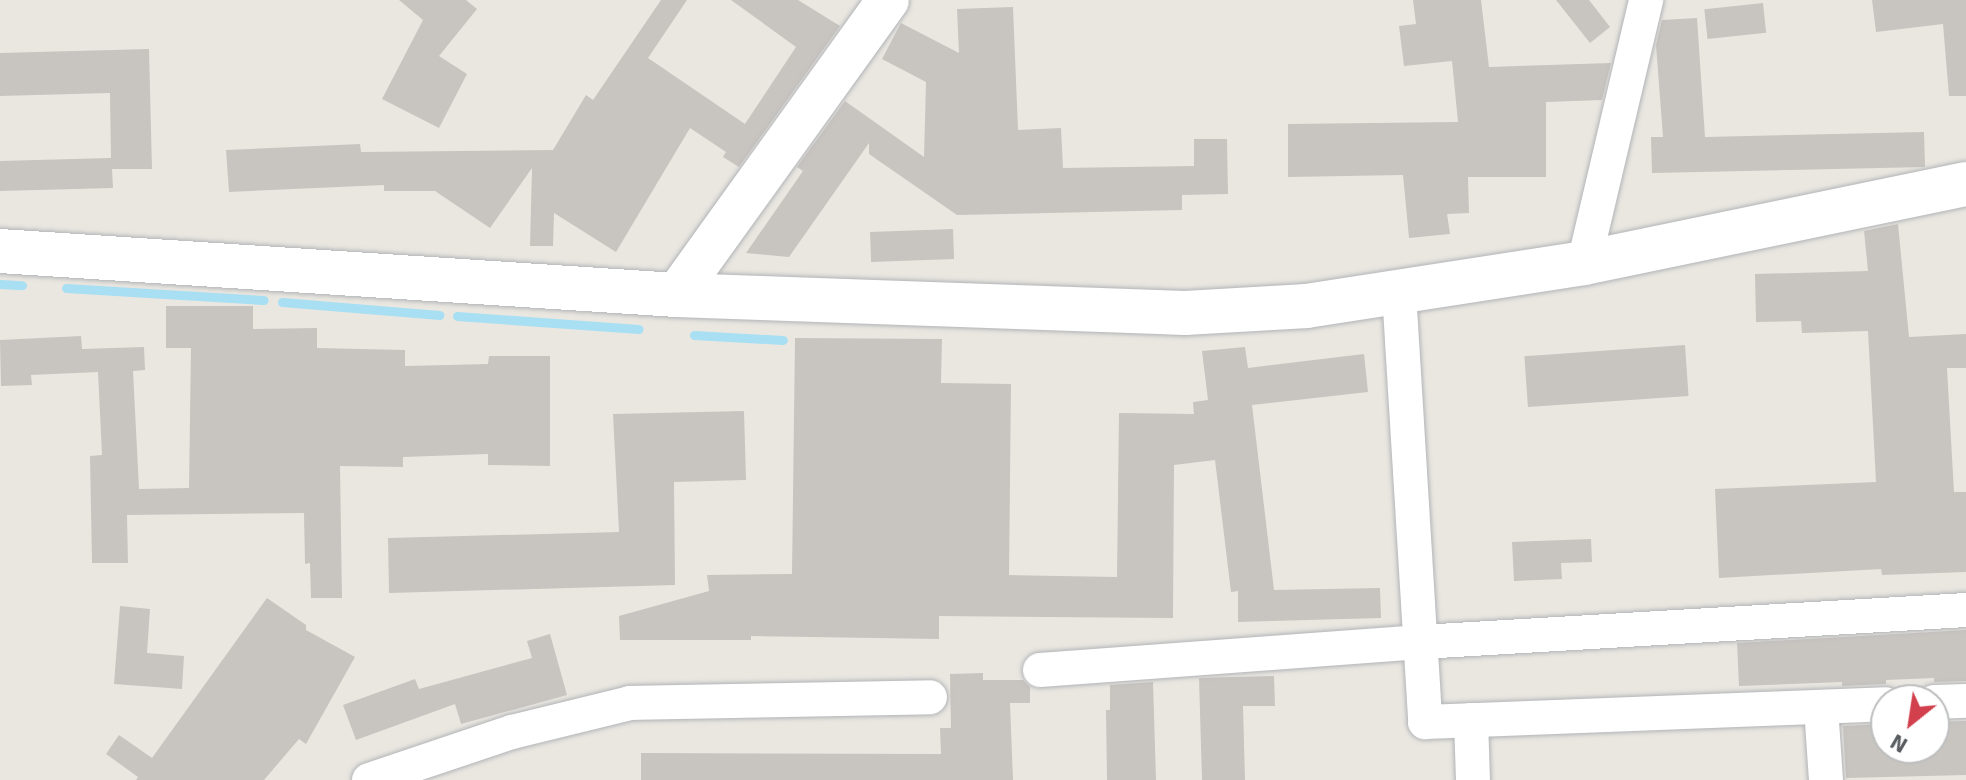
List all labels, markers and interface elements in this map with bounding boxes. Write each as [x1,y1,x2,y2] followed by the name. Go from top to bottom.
[1870,684,1950,764] north arrow
[1885,728,1912,759] text: N

